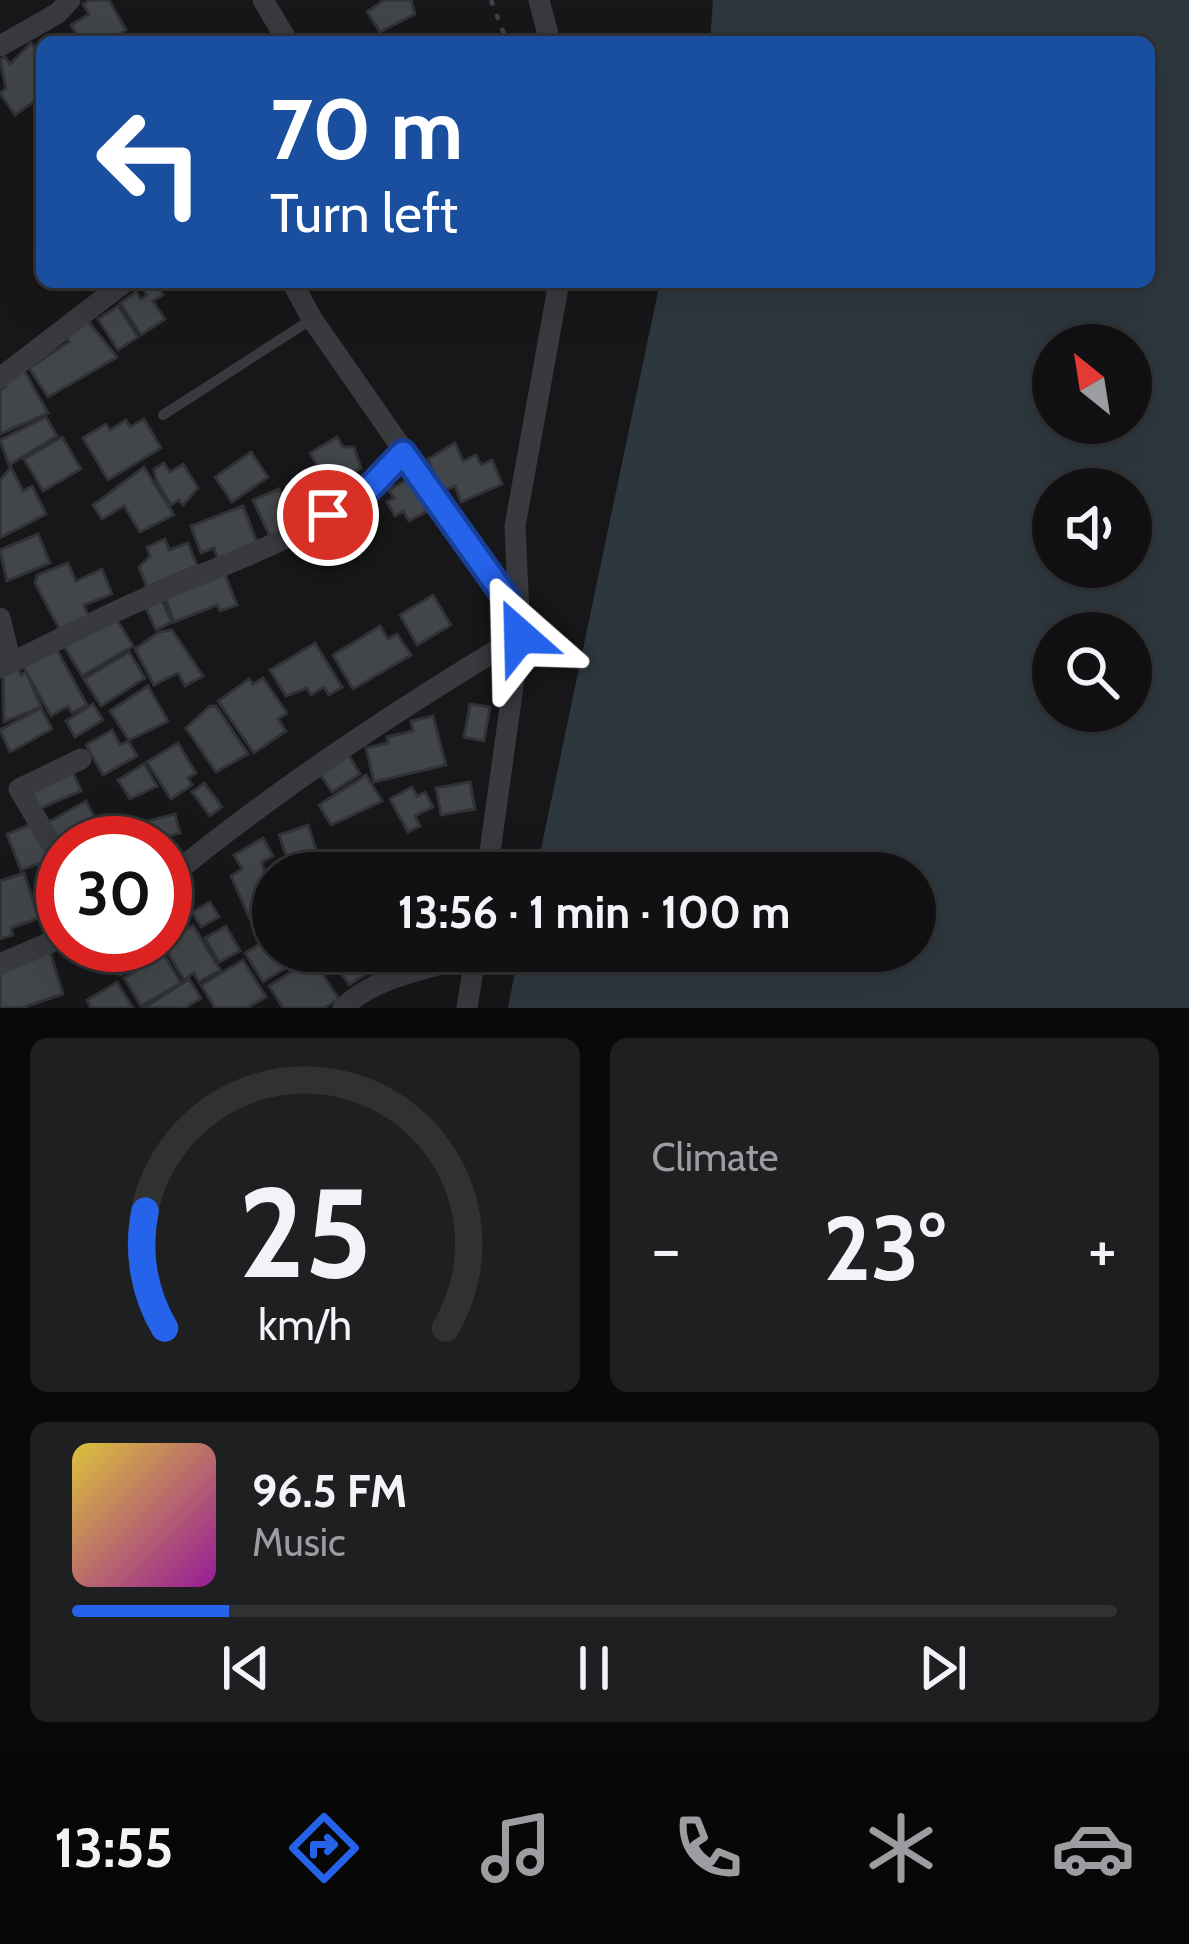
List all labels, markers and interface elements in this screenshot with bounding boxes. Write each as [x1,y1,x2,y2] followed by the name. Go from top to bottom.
[270,78,463,180] text: 70 m
[72,84,228,240] icon: left
[270,180,458,246] text: Turn left
[1032,324,1152,444] north arrow
[1032,324,1152,732] map controls
[277,464,379,566] pin
[1032,468,1152,588] button: sound
[295,482,361,548] icon: arrive
[457,573,583,699] position arrow
[1032,612,1152,732] button: search
[36,816,192,972] speed limit sign: 30
[398,885,790,939] text: 13:56 · 1 min · 100 m
[652,1133,778,1181] text: Climate
[238,1157,371,1308] text: 25
[823,1193,945,1303] text: 23°
[652,1208,681,1289] text: −
[1088,1208,1117,1289] text: +
[258,1299,352,1351] text: km/h
[252,1464,407,1518] text: 96.5 FM
[252,1518,346,1566] text: Music
[213,1635,279,1701] icon: previous
[561,1635,627,1701] icon: pause
[910,1635,976,1701] icon: next
[282,1806,366,1890] icon: directions
[474,1806,558,1890] icon: music
[666,1806,750,1890] icon: phone
[859,1806,943,1890] icon: climate
[1051,1806,1135,1890] icon: car
[54,1815,173,1881] text: 13:55

